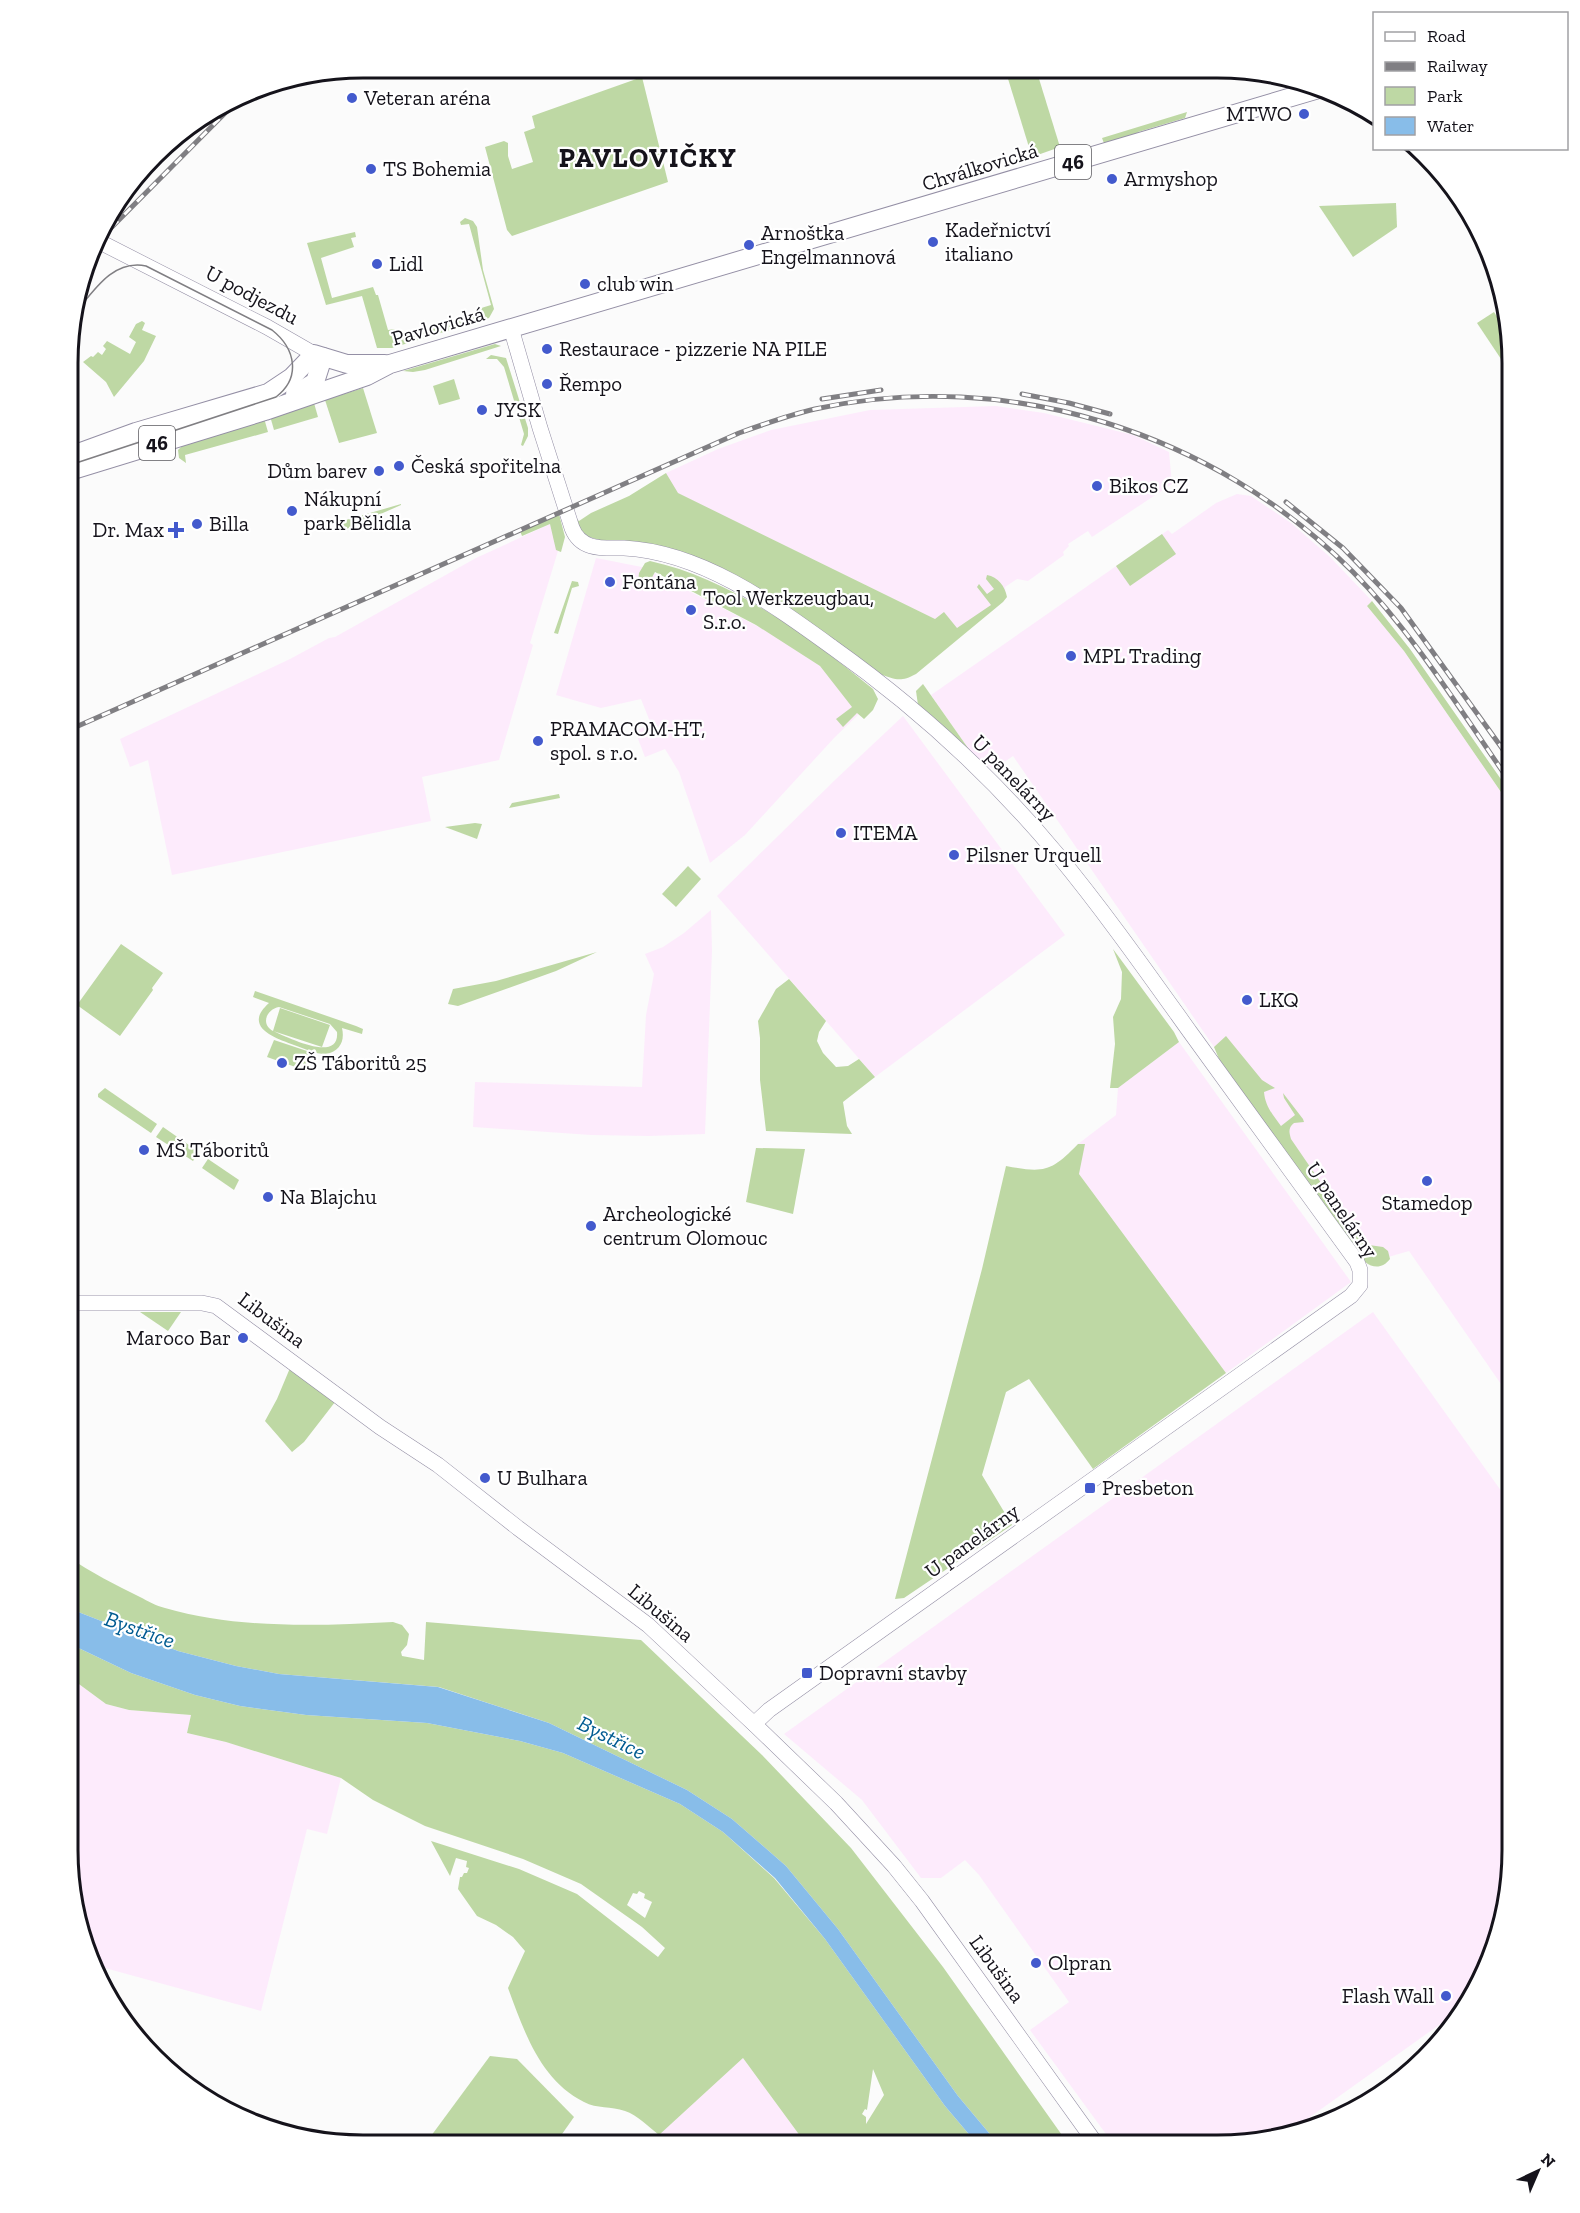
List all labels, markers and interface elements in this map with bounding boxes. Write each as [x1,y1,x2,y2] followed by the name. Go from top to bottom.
[1373,12,1568,150] legend
[1427,25,1466,47] text: Road
[1427,55,1489,77] text: Railway
[363,85,491,110] place label: Veteran aréna
[1427,85,1463,107] text: Park
[345,91,359,105] marker: Veteran aréna
[1226,101,1292,126] place label: MTWO
[1297,107,1311,121] marker: MTWO
[1427,115,1474,137] text: Water
[919,137,1041,196] street label: Chválkovická
[559,142,737,174] district label: PAVLOVIČKY
[1055,145,1091,179] road number: 46
[383,156,491,181] place label: TS Bohemia
[364,162,378,176] marker: TS Bohemia
[1124,166,1218,191] place label: Armyshop
[1105,172,1119,186] marker: Armyshop
[945,217,1051,266] place label: Kadeřnictví italiano
[761,220,896,269] place label: Arnoštka Engelmannová
[926,235,940,249] marker: Kadeřnictví italiano
[742,238,756,252] marker: Arnoštka Engelmannová
[389,251,424,276] place label: Lidl
[370,257,384,271] marker: Lidl
[201,260,303,331] street label: U podjezdu
[597,271,674,296] place label: club win
[578,277,592,291] marker: club win
[389,300,487,351] street label: Pavlovická
[559,336,827,361] place label: Restaurace - pizzerie NA PILE
[540,342,554,356] marker: Restaurace - pizzerie NA PILE
[559,371,622,396] place label: Řempo
[540,377,554,391] marker: Řempo
[494,397,541,422] place label: JYSK
[475,403,489,417] marker: JYSK
[139,426,175,460] road number: 46
[411,453,561,478] place label: Česká spořitelna
[267,458,367,483] place label: Dům barev
[392,459,406,473] marker: Česká spořitelna
[372,464,386,478] marker: Dům barev
[1109,473,1189,498] place label: Bikos CZ
[1090,479,1104,493] marker: Bikos CZ
[304,486,411,535] place label: Nákupní park Bělidla
[285,504,299,518] marker: Nákupní park Bělidla
[209,511,249,536] place label: Billa
[93,517,164,542] place label: Dr. Max
[190,517,204,531] marker: Billa
[169,523,183,537] marker: Dr. Max
[622,569,696,594] place label: Fontána
[603,575,617,589] marker: Fontána
[703,585,874,634] place label: Tool Werkzeugbau, S.r.o.
[684,603,698,617] marker: Tool Werkzeugbau, S.r.o.
[1083,643,1202,668] place label: MPL Trading
[1064,649,1078,663] marker: MPL Trading
[550,716,706,765] place label: PRAMACOM-HT, spol. s r.o.
[967,729,1062,826] street label: U panelárny
[531,734,545,748] marker: PRAMACOM-HT, spol. s r.o.
[853,820,918,845] place label: ITEMA
[834,826,848,840] marker: ITEMA
[966,842,1102,867] place label: Pilsner Urquell
[947,848,961,862] marker: Pilsner Urquell
[1259,987,1299,1012] place label: LKQ
[1240,993,1254,1007] marker: LKQ
[294,1050,427,1075] place label: ZŠ Táboritů 25
[275,1056,289,1070] marker: ZŠ Táboritů 25
[156,1137,269,1162] place label: MŠ Táboritů
[137,1143,151,1157] marker: MŠ Táboritů
[1301,1157,1384,1263] street label: U panelárny
[1420,1174,1434,1188] marker: Stamedop
[280,1184,377,1210] place label: Na Blajchu
[261,1190,275,1204] marker: Na Blajchu
[1382,1190,1472,1215] place label: Stamedop
[603,1201,768,1250] place label: Archeologické centrum Olomouc
[584,1219,598,1233] marker: Archeologické centrum Olomouc
[234,1286,311,1353] street label: Libušina
[126,1325,231,1350] place label: Maroco Bar
[236,1331,250,1345] marker: Maroco Bar
[497,1465,588,1490] place label: U Bulhara
[478,1471,492,1485] marker: U Bulhara
[1102,1475,1194,1500] place label: Presbeton
[1083,1481,1097,1495] marker: Presbeton
[920,1498,1024,1583] street label: U panelárny
[624,1578,699,1647] street label: Libušina
[101,1605,178,1654] water label: Bystřice
[819,1660,967,1685] place label: Dopravní stavby
[800,1666,814,1680] marker: Dopravní stavby
[573,1709,650,1765] water label: Bystřice
[964,1930,1030,2007] street label: Libušina
[1048,1950,1111,1975] place label: Olpran
[1029,1956,1043,1970] marker: Olpran
[1342,1983,1434,2008] place label: Flash Wall
[1439,1989,1453,2003] marker: Flash Wall
[1508,2141,1568,2201] north arrow
[1537,2150,1559,2172] text: N

